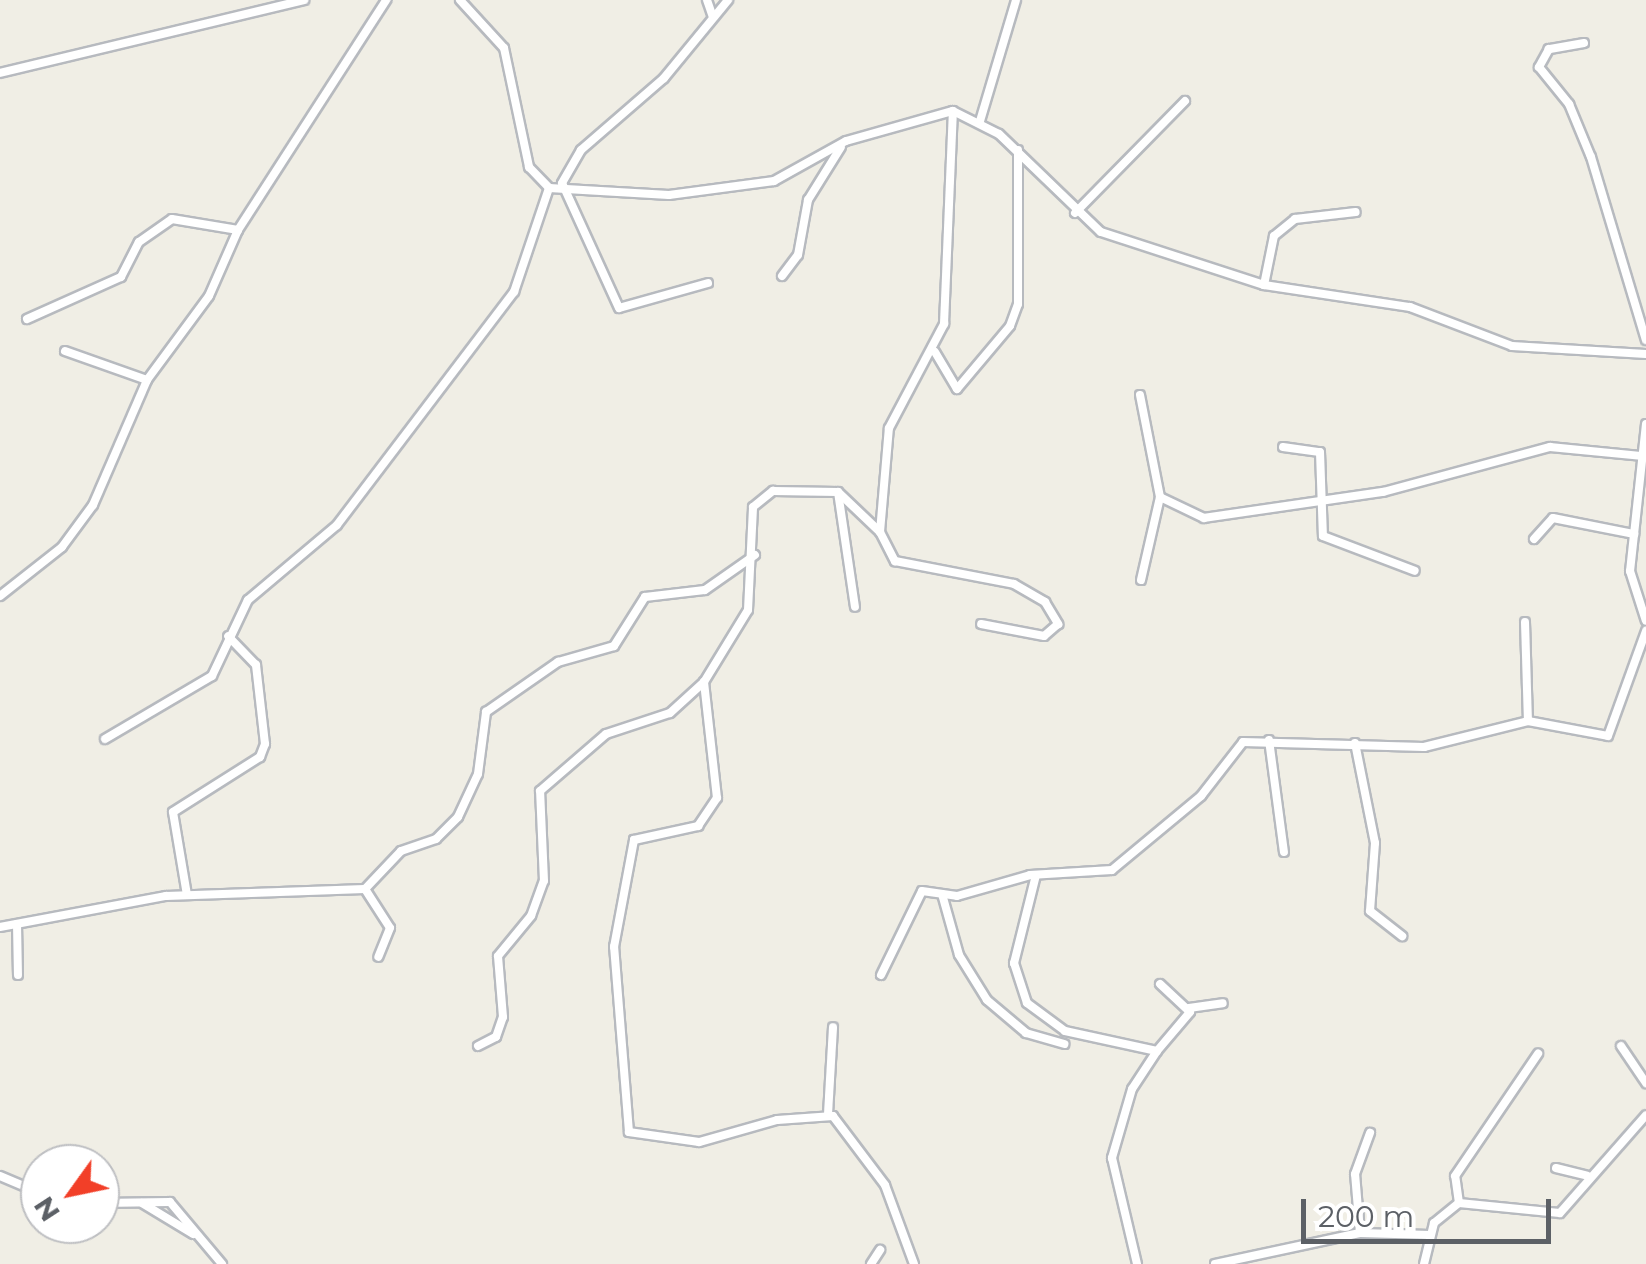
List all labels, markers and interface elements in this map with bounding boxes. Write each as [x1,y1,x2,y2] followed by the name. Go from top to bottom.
[20,1144,120,1244] north arrow
[1306,1179,1556,1241] scale bar
[26,1191,67,1228] text: N
[1318,1198,1414,1235] text: 200 m

